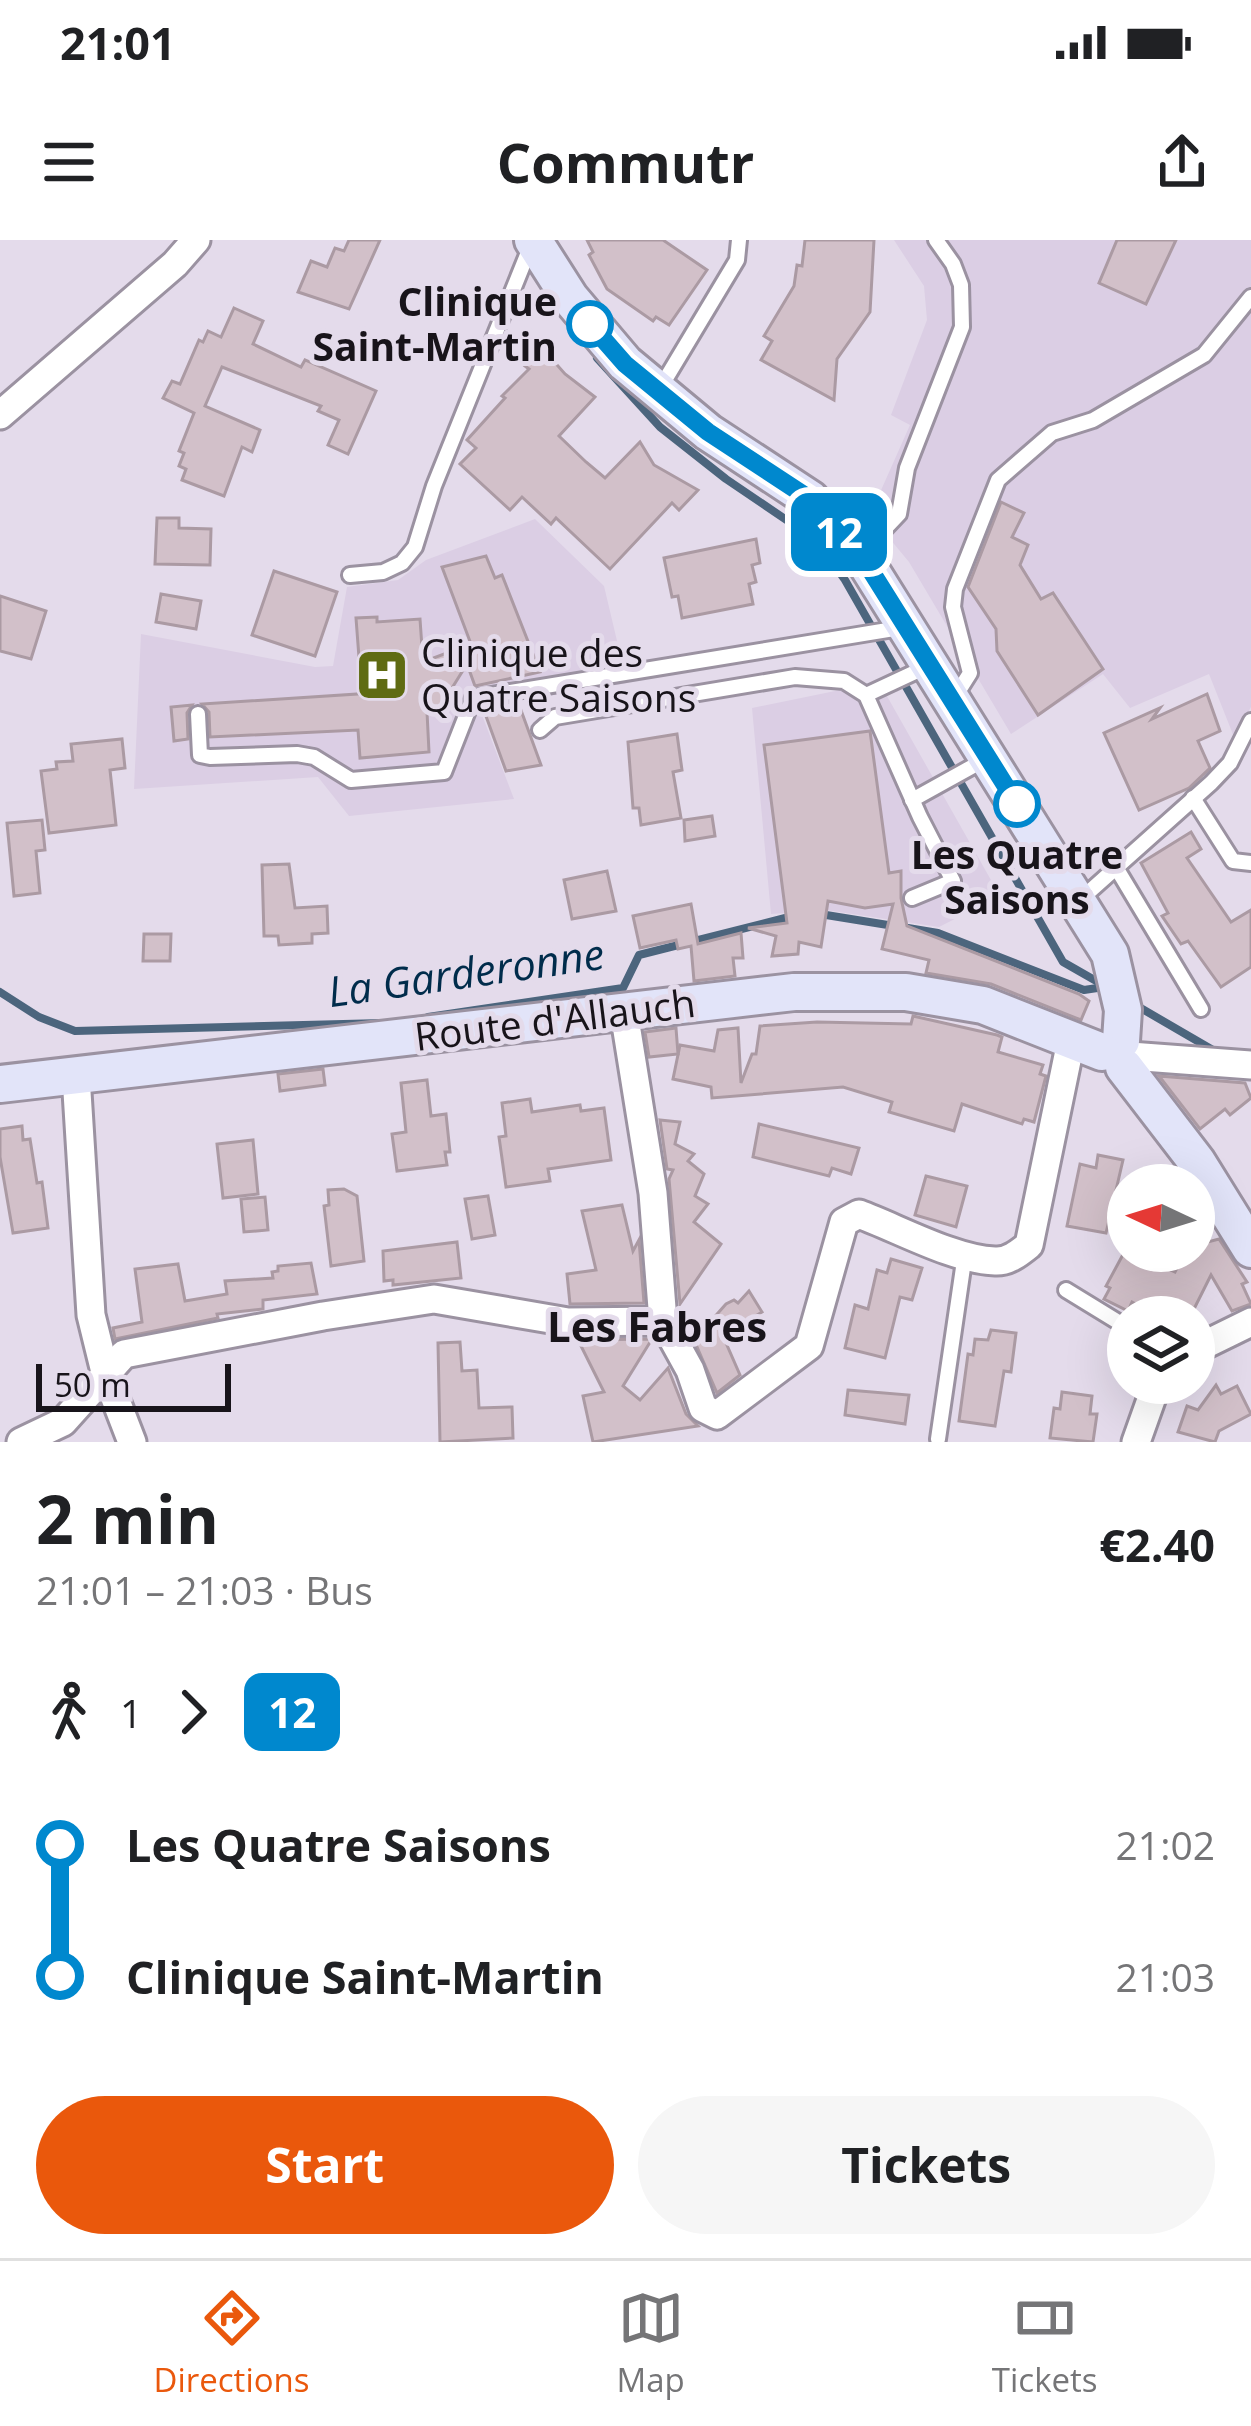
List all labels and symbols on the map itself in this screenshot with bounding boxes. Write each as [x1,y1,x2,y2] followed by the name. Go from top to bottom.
[312,274,557,372] place label: Clinique Saint-Martin
[568,302,612,346] marker: Clinique Saint-Martin
[785,493,893,571] line badge: 12
[421,625,696,723] place label: Clinique des Quatre Saisons
[354,647,410,703] hospital icon: Clinique des Quatre Saisons
[995,782,1039,826] marker: Les Quatre Saisons
[911,827,1123,925] place label: Les Quatre Saisons
[324,924,608,1019] water label: La Garderonne
[411,975,698,1062] street label: Route d'Allauch
[1107,1164,1215,1272] north arrow
[547,1297,767,1354] district label: Les Fabres
[36,1358,231,1411] scale bar

